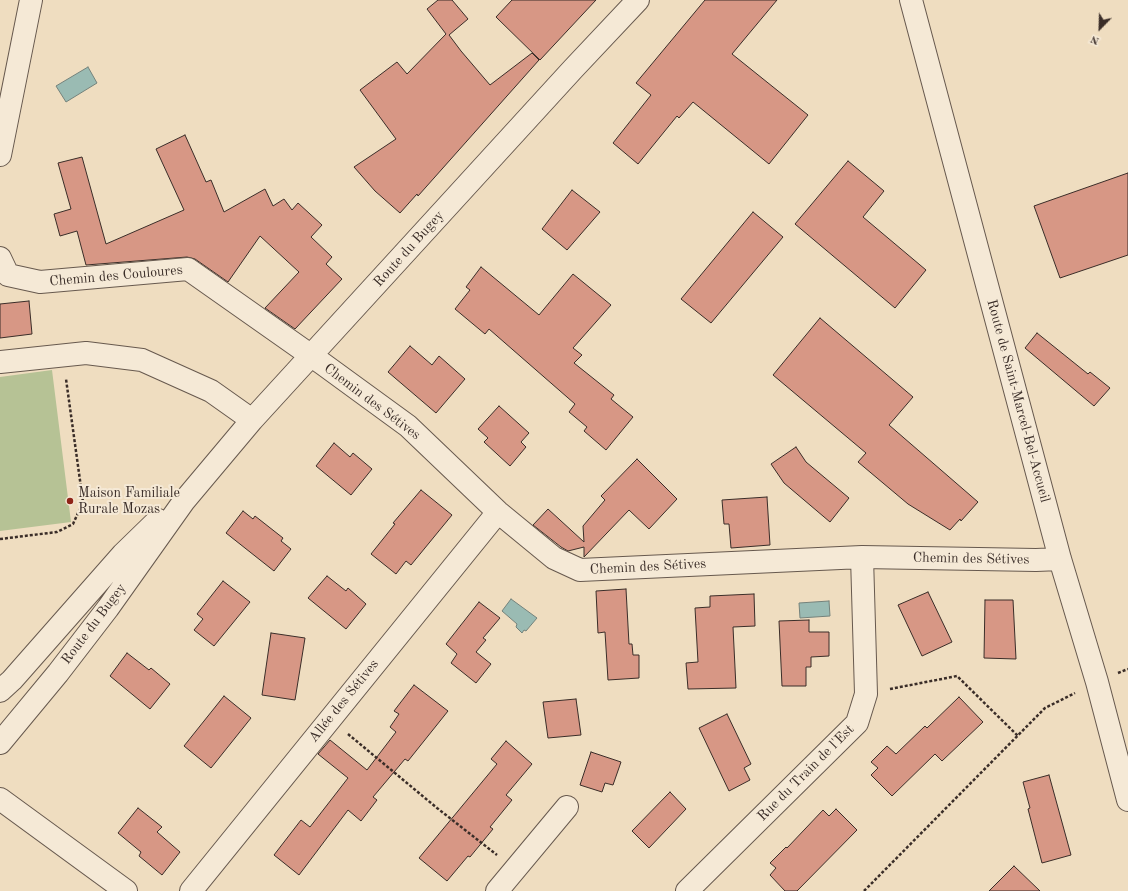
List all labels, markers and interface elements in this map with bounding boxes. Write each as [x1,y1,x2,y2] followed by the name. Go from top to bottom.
[1080,8,1120,48] north arrow
[1089,33,1101,46] text: N
[370,207,448,291] street label: Route du Bugey
[49,262,183,290] street label: Chemin des Couloures
[983,298,1053,504] street label: Route de Saint-Marcel-Bel-Accueil
[320,360,424,444] street label: Chemin des Sétives
[78,485,180,518] place label: Maison Familiale Rurale Mozas
[65,496,75,506] marker: Maison Familiale Rurale Mozas
[913,550,1029,568] street label: Chemin des Sétives
[589,556,707,578] street label: Chemin des Sétives
[58,580,130,668] street label: Route du Bugey
[305,656,383,746] street label: Allée des Sétives
[754,721,858,825] street label: Rue du Train de l'Est

